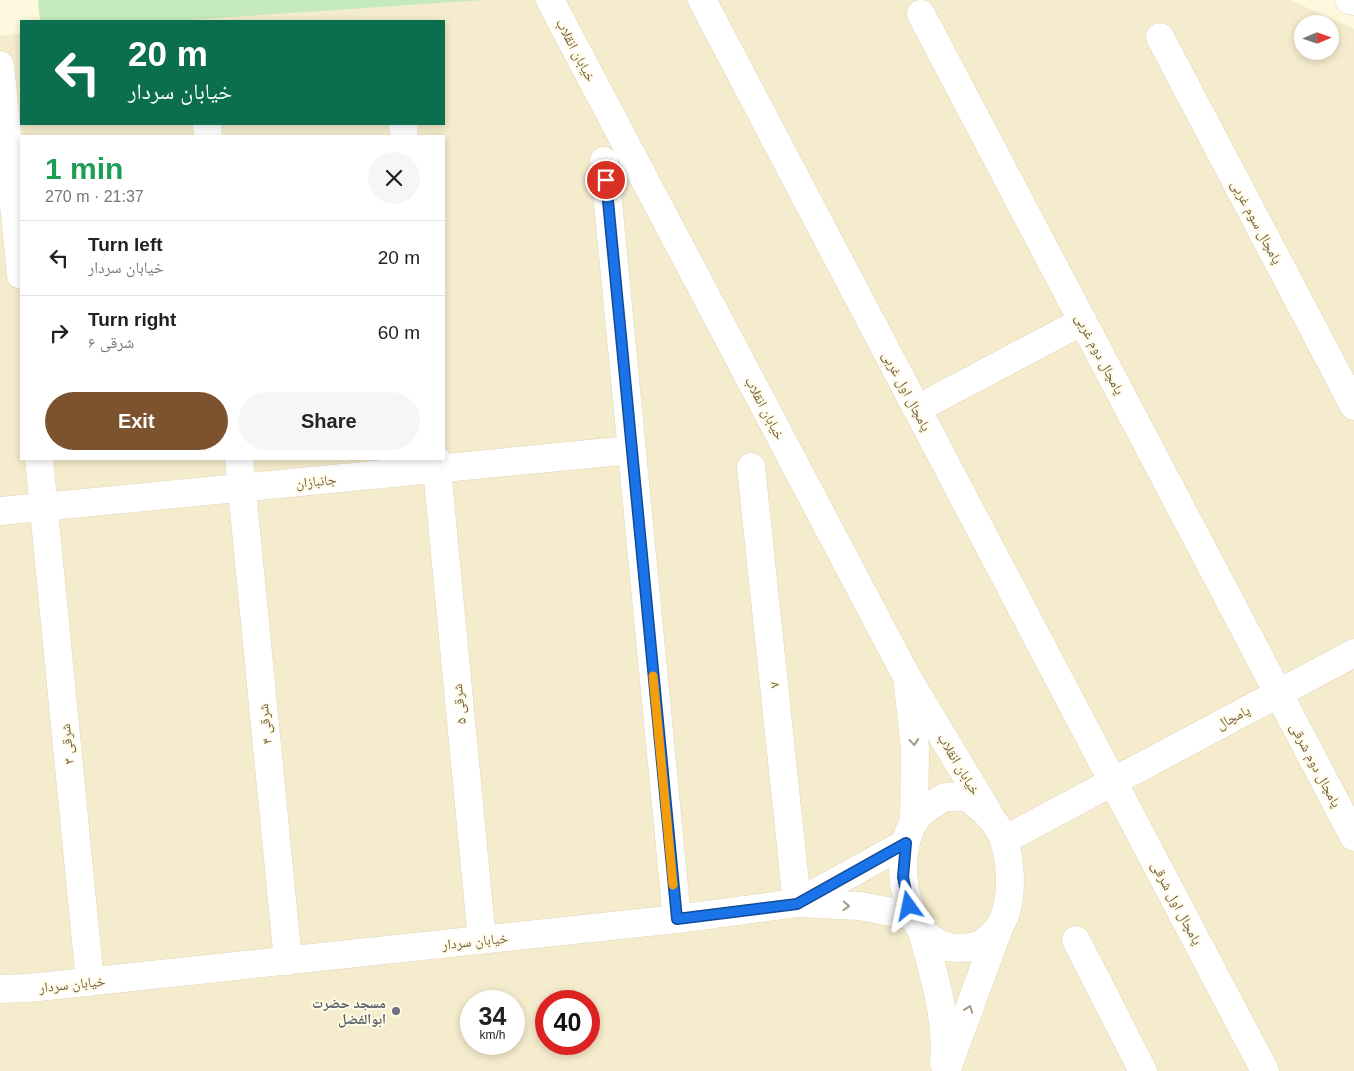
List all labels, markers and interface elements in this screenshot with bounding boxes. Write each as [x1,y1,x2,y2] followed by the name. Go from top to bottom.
[1294,15,1339,60] north arrow
[1294,15,1339,60] map controls
[552,16,599,85] street label: خیابان انقلاب
[128,34,208,73] text: 20 m
[45,40,110,105] icon: left
[128,79,232,104] text: خیابان سردار
[45,152,123,185] text: 1 min
[368,152,420,204] button: close
[585,159,627,201] pin
[592,166,620,194] icon: arrive
[1226,177,1286,268] street label: پامچال سوم غربی
[45,188,144,205] text: 270 m · 21:37
[88,234,163,255] text: Turn left
[45,244,73,272] icon: left
[378,247,420,268] text: 20 m
[88,259,164,276] text: خیابان سردار
[88,309,176,330] text: Turn right
[1070,311,1128,398] street label: پامچال دوم غربی
[45,319,73,347] icon: right
[378,322,420,343] text: 60 m
[88,334,134,351] text: ۶ شرقی
[878,348,935,434] street label: پامچال اول غربی
[741,374,788,443] street label: خیابان انقلاب
[45,392,228,450] button: Exit
[238,392,420,450] button: Share
[295,471,337,492] street label: جانبازان
[766,681,782,689] street label: ۷
[449,683,470,725] street label: ۵ شرقی
[1213,701,1253,733] street label: پامچال
[255,703,276,745] street label: ۴ شرقی
[1285,720,1345,811] street label: پامچال دوم شرقی
[57,723,78,765] street label: ۳ شرقی
[934,730,984,798] street label: خیابان انقلاب
[908,739,919,747] one-way arrow
[1147,858,1206,948] street label: پامچال اول شرقی
[882,879,934,931] position arrow
[842,900,850,911] one-way arrow
[440,930,509,954] street label: خیابان سردار
[37,973,106,997] street label: خیابان سردار
[535,990,600,1055] speed limit sign: 40
[312,995,386,1028] place label: مسجد حضرت ابوالفضل
[479,1002,506,1030] text: 34
[390,1005,402,1017] marker: مسجد حضرت ابوالفضل
[963,1005,973,1014] one-way arrow
[479,1028,506,1042] text: km/h

